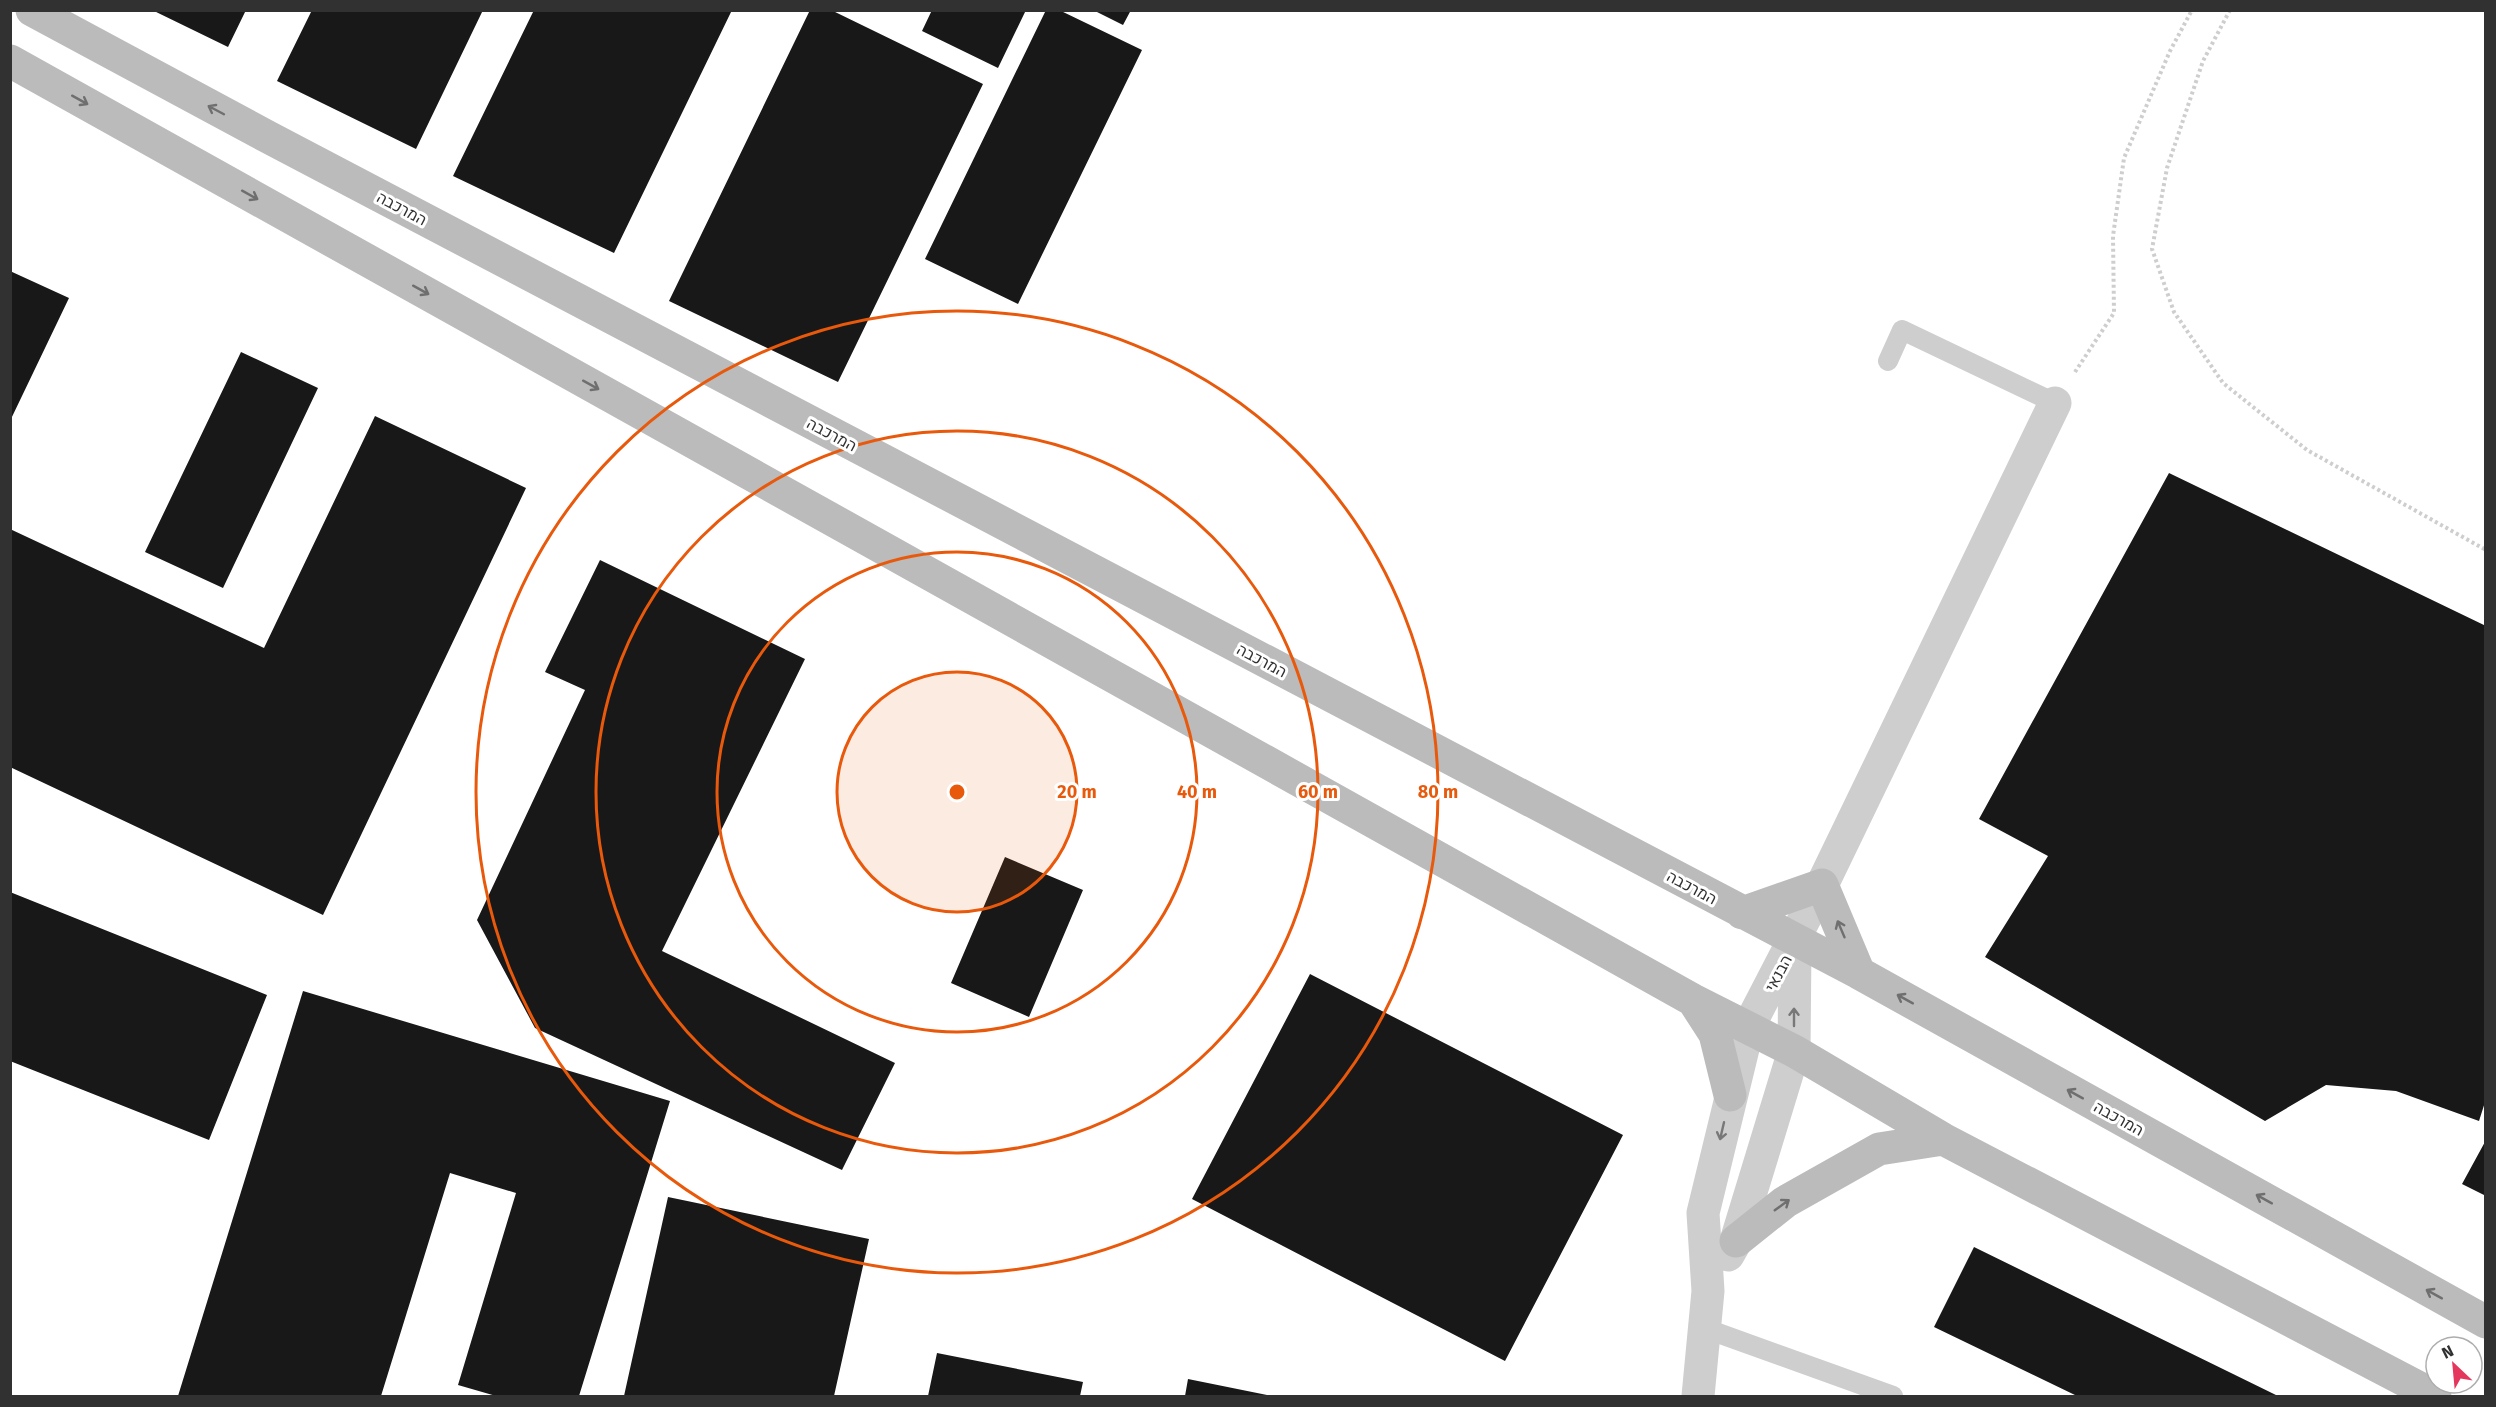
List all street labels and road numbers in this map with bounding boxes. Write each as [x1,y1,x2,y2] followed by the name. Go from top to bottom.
[374,187,430,229] street label: המרכבה
[804,413,860,455] street label: המרכבה
[1234,639,1290,681] street label: המרכבה
[1664,866,1720,908] street label: המרכבה
[1761,952,1796,995] street label: הבנאי
[2091,1097,2147,1140] street label: המרכבה

